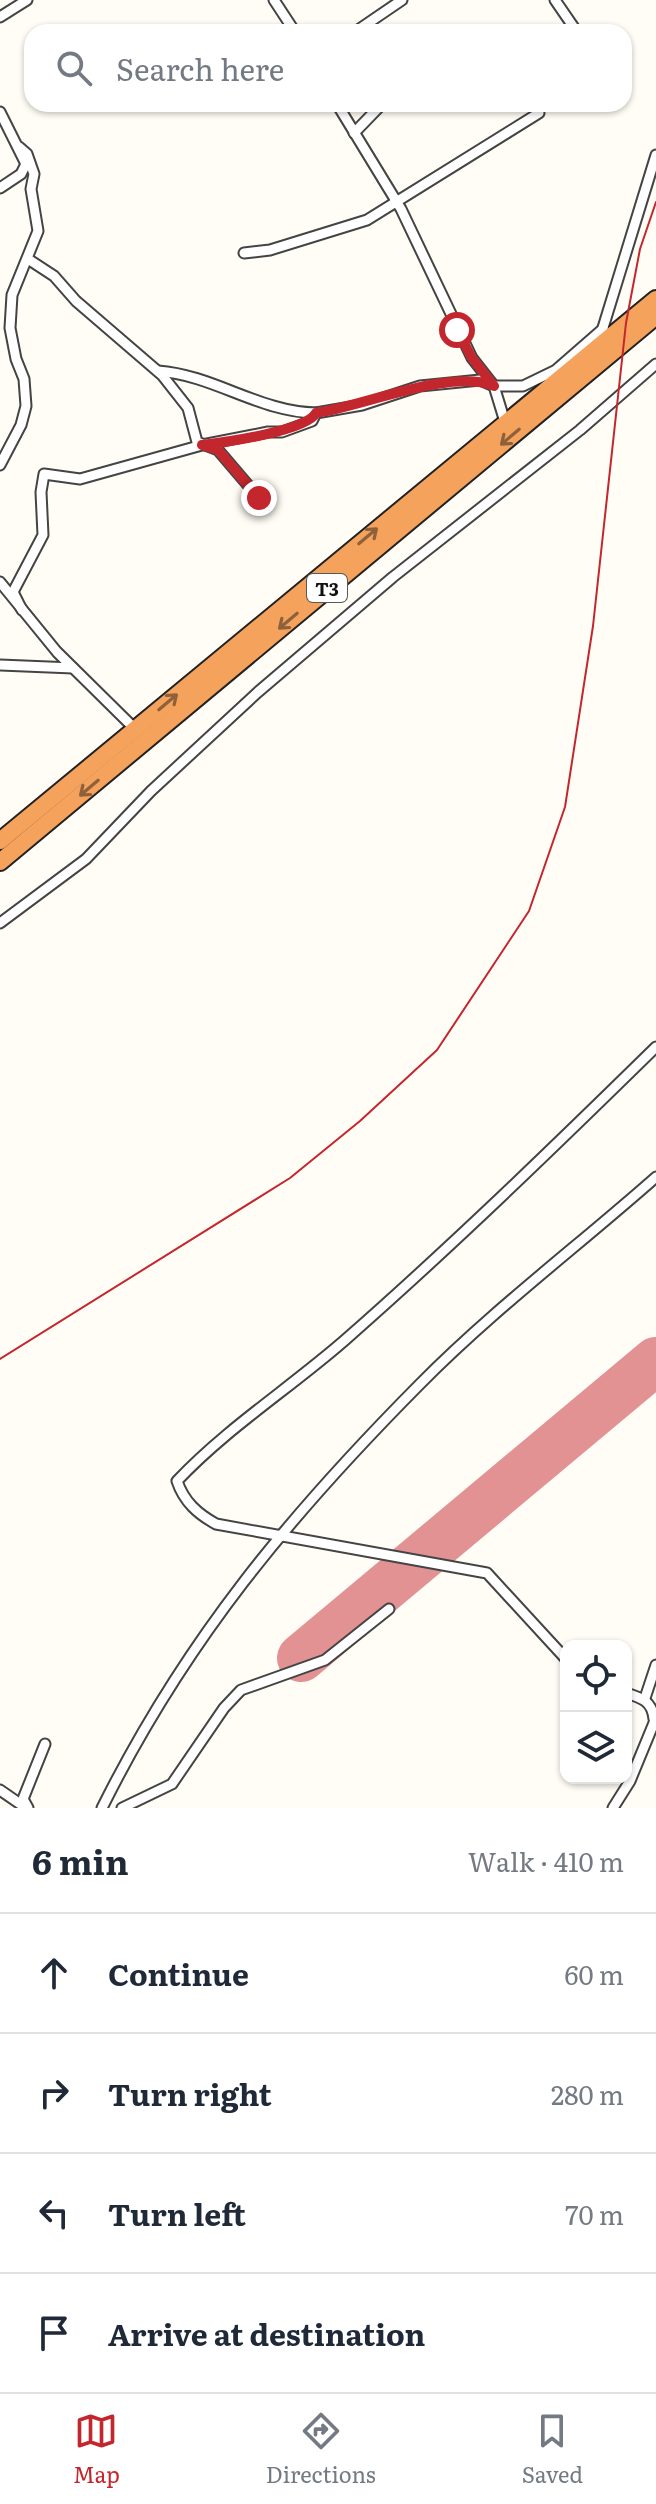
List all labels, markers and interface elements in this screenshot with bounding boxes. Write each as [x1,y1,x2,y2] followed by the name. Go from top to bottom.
[24,24,632,112] search box
[52,46,96,90] icon: search
[116,46,284,90] text: Search here
[439,312,475,348] route start
[500,428,521,446] one-way arrow
[241,480,277,516] route end
[358,527,378,545] one-way arrow
[307,574,347,602] road number: T3
[278,612,299,630] one-way arrow
[157,693,178,711] one-way arrow
[79,779,100,797] one-way arrow
[560,1640,632,1784] map controls
[560,1640,632,1712] button: locate
[560,1712,632,1784] button: layers
[32,1835,129,1885] text: 6 min
[468,1841,624,1880] text: Walk · 410 m
[32,1951,76,1995] icon: ahead
[108,1951,249,1995] text: Continue
[565,1954,624,1993] text: 60 m
[32,2071,76,2115] icon: right
[108,2071,272,2115] text: Turn right
[551,2074,624,2113] text: 280 m
[32,2191,76,2235] icon: left
[108,2191,246,2235] text: Turn left
[565,2194,624,2233] text: 70 m
[32,2311,76,2355] icon: arrive
[108,2311,425,2355] text: Arrive at destination
[73,2409,120,2490] tab: Map
[266,2409,376,2490] tab: Directions
[522,2409,583,2490] tab: Saved

